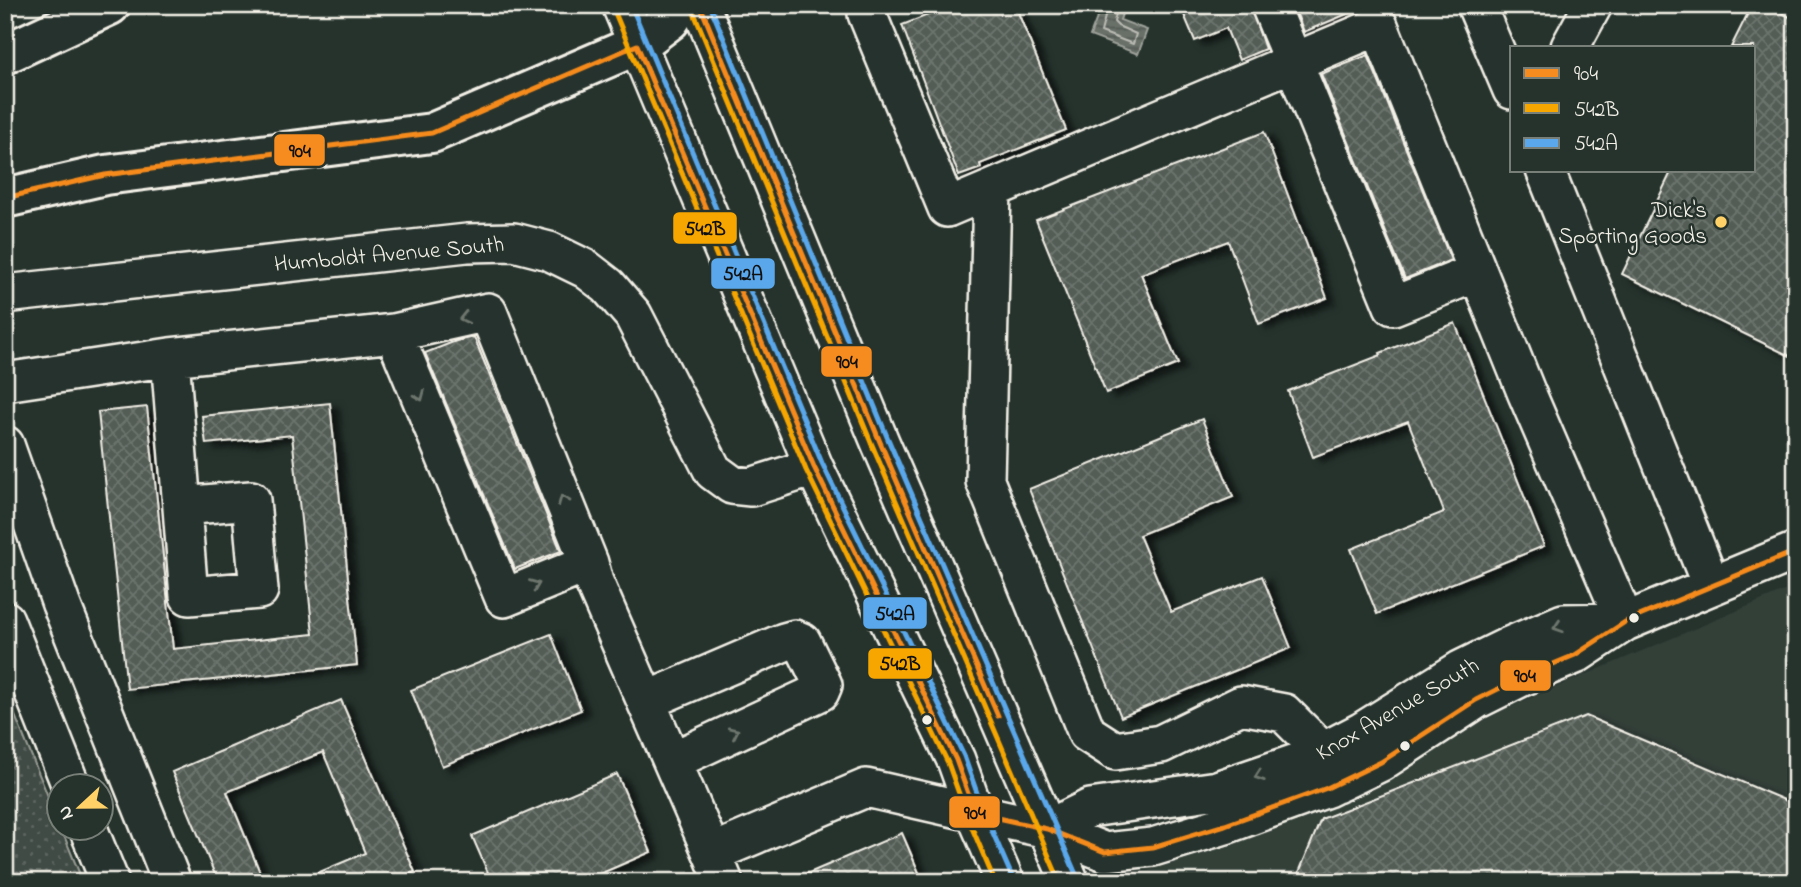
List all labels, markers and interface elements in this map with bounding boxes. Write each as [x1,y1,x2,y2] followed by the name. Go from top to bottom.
[1510,46,1756,172] legend
[1574,60,1598,90] text: 904
[1574,96,1619,126] text: 542B
[1574,130,1618,160] text: 542A
[273,133,326,167] line badge: 904
[288,139,311,166] text: 904
[1558,195,1707,255] place label: Dick's Sporting Goods
[672,211,738,245] line badge: 542B
[1713,214,1729,230] marker: Dick's Sporting Goods
[685,217,726,244] text: 542B
[273,229,506,282] street label: Humboldt Avenue South
[710,257,776,290] line badge: 542A
[723,262,763,289] text: 542A
[458,309,470,324] one-way arrow
[820,345,873,378] line badge: 904
[835,350,858,377] text: 904
[412,390,426,402] one-way arrow
[558,494,572,506] one-way arrow
[528,579,541,593] one-way arrow
[862,596,928,630] line badge: 542A
[875,602,915,629] text: 542A
[1627,611,1641,625] unlabelled marker
[1552,618,1564,633] one-way arrow
[867,647,933,680] line badge: 542B
[1311,650,1486,770] street label: Knox Avenue South
[880,652,921,679] text: 542B
[1499,659,1552,692] line badge: 904
[1513,664,1536,691] text: 904
[920,713,934,727] unlabelled marker
[727,726,739,740] one-way arrow
[1398,739,1412,753] unlabelled marker
[1253,768,1266,782] one-way arrow
[46,772,116,842] north arrow
[948,795,1001,829] line badge: 904
[52,801,81,823] text: N
[963,801,986,828] text: 904

